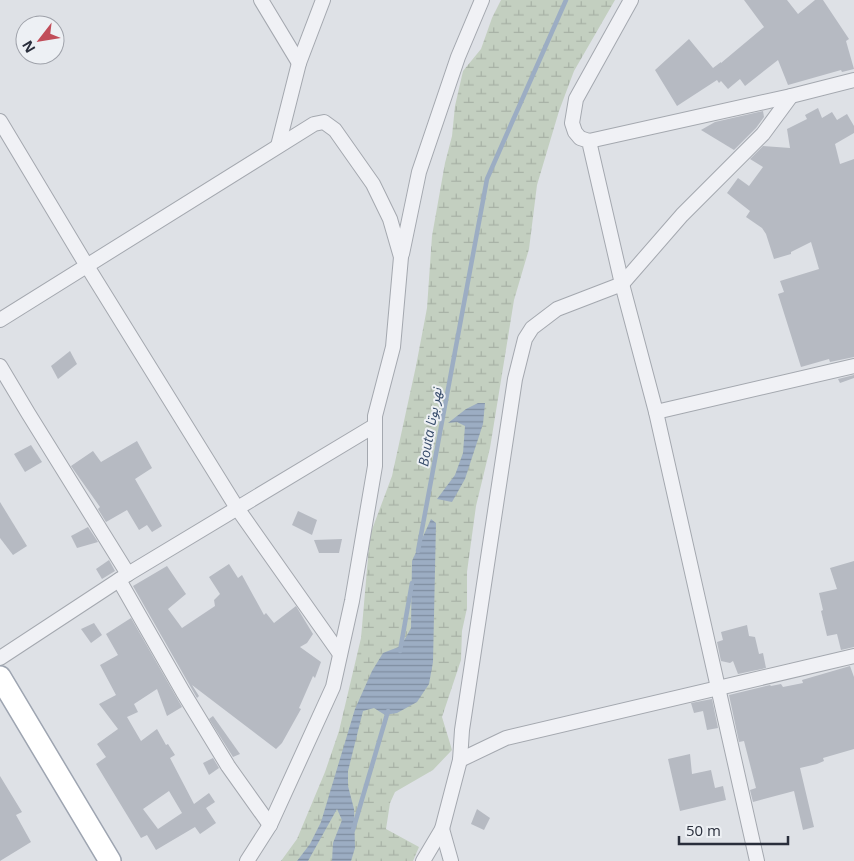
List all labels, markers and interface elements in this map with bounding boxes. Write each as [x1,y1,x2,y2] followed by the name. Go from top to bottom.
[15,15,65,65] north arrow
[17,37,40,57] text: N
[413,385,446,468] water label: Bouta نهر بوتا
[679,814,788,846] scale bar
[686,820,721,840] text: 50 m

